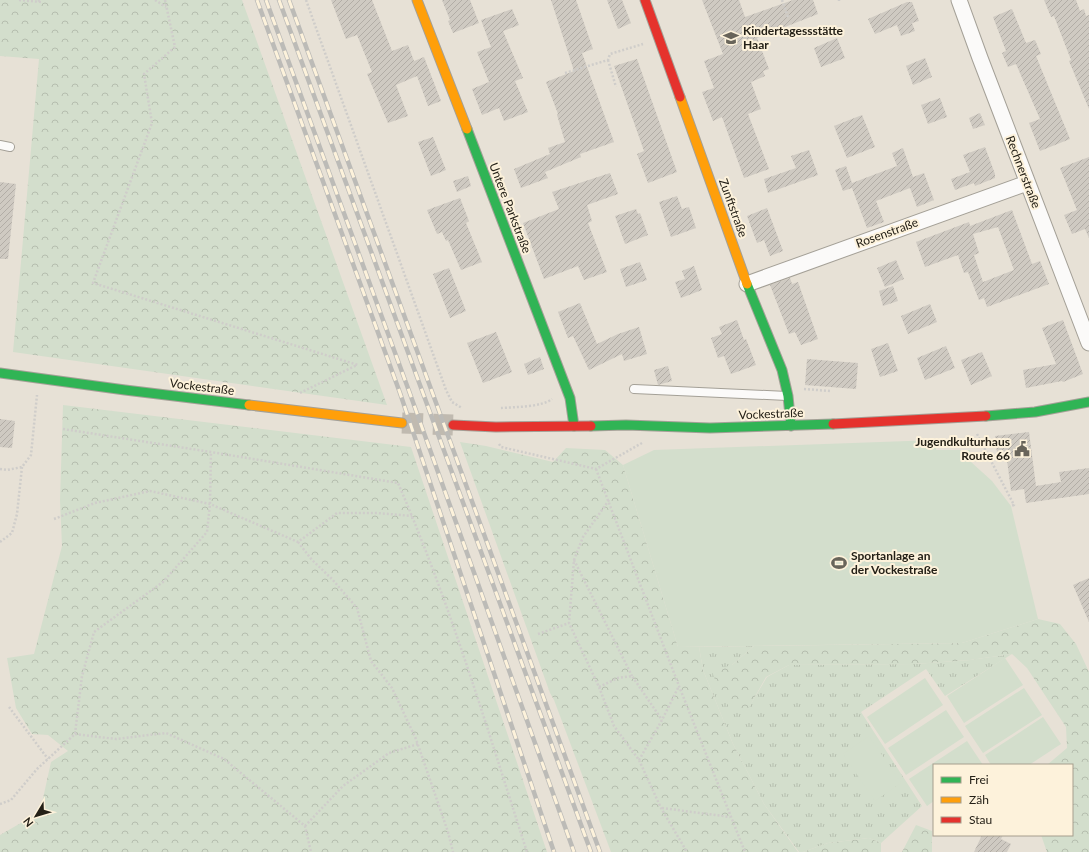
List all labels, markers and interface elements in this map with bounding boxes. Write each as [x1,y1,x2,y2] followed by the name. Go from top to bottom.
[743,23,844,52] place label: Kindertagessstätte Haar
[722,29,740,47] school or university icon: Kindertagessstätte Haar
[1003,134,1044,210] street label: Rechnerstraße
[486,160,535,255] street label: Untere Parkstraße
[716,176,751,239] street label: Zunftstraße
[854,214,920,251] street label: Rosenstraße
[169,375,235,398] street label: Vockestraße
[738,405,804,422] street label: Vockestraße
[915,434,1010,463] place label: Jugendkulturhaus Route 66
[1013,440,1031,458] public building icon: Jugendkulturhaus Route 66
[851,548,938,577] place label: Sportanlage an der Vockestraße
[830,554,848,572] sports icon: Sportanlage an der Vockestraße
[933,764,1073,836] legend
[969,772,989,787] text: Frei
[969,792,989,807] text: Zäh
[16,796,56,836] north arrow
[969,812,992,827] text: Stau
[20,815,35,830] text: N

